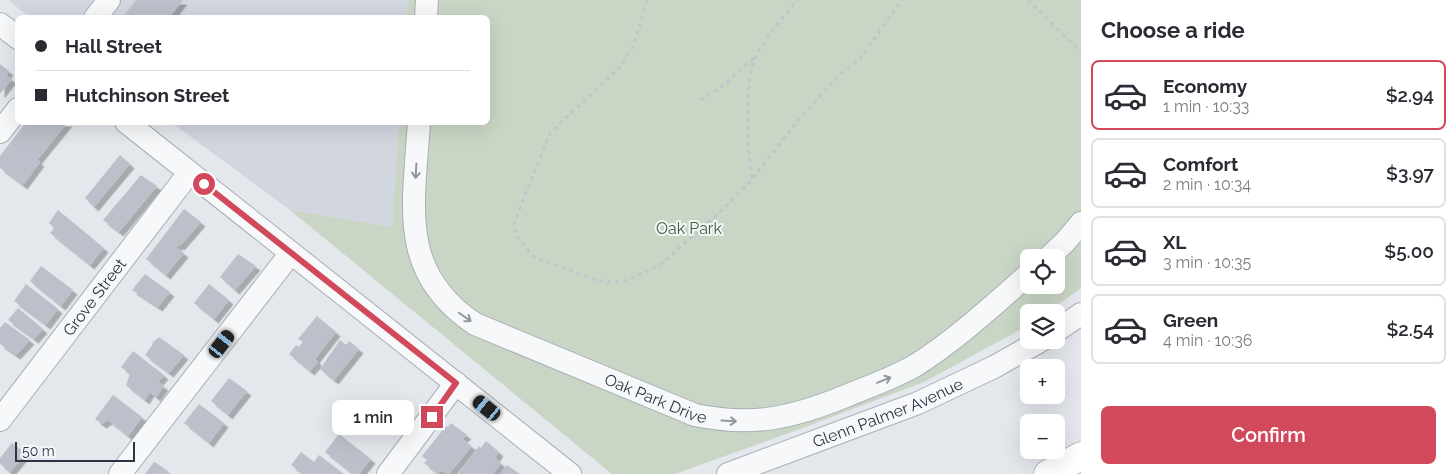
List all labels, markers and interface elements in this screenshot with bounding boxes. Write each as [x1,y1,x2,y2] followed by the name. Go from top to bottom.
[1101,17,1245,43] text: Choose a ride
[65,35,162,57] text: Hall Street
[1103,73,1148,118] icon: car
[1163,75,1247,97] text: Economy
[65,84,229,106] text: Hutchinson Street
[1386,84,1434,106] text: $2.94
[1163,97,1249,116] text: 1 min · 10:33
[1103,151,1148,196] icon: car
[1163,153,1238,175] text: Comfort
[1386,162,1434,184] text: $3.97
[412,163,421,179] one-way arrow
[193,173,215,195] route start
[1163,175,1251,194] text: 2 min · 10:34
[656,219,722,238] park label: Oak Park
[1103,229,1148,274] icon: car
[1163,231,1186,253] text: XL
[1384,240,1434,262] text: $5.00
[1020,249,1065,459] map controls
[1020,249,1065,294] button: locate
[1163,253,1251,272] text: 3 min · 10:35
[59,254,131,340] street label: Grove Street
[1020,304,1065,349] button: layers
[1103,307,1148,352] icon: car
[1163,309,1218,331] text: Green
[457,312,471,322] one-way arrow
[1386,318,1434,340] text: $2.54
[206,328,237,360] car
[1163,331,1252,350] text: 4 min · 10:36
[1020,359,1065,404] button: +
[602,370,708,427] street label: Oak Park Drive
[810,374,966,452] street label: Glenn Palmer Avenue
[876,375,891,385] one-way arrow
[470,393,503,423] car
[332,400,414,434] callout: 1 min
[421,406,443,428] route end
[1101,406,1436,464] button: Confirm
[353,408,393,427] text: 1 min
[1020,414,1065,459] button: −
[720,416,736,425] one-way arrow
[15,439,135,462] scale bar
[22,443,55,459] text: 50 m

